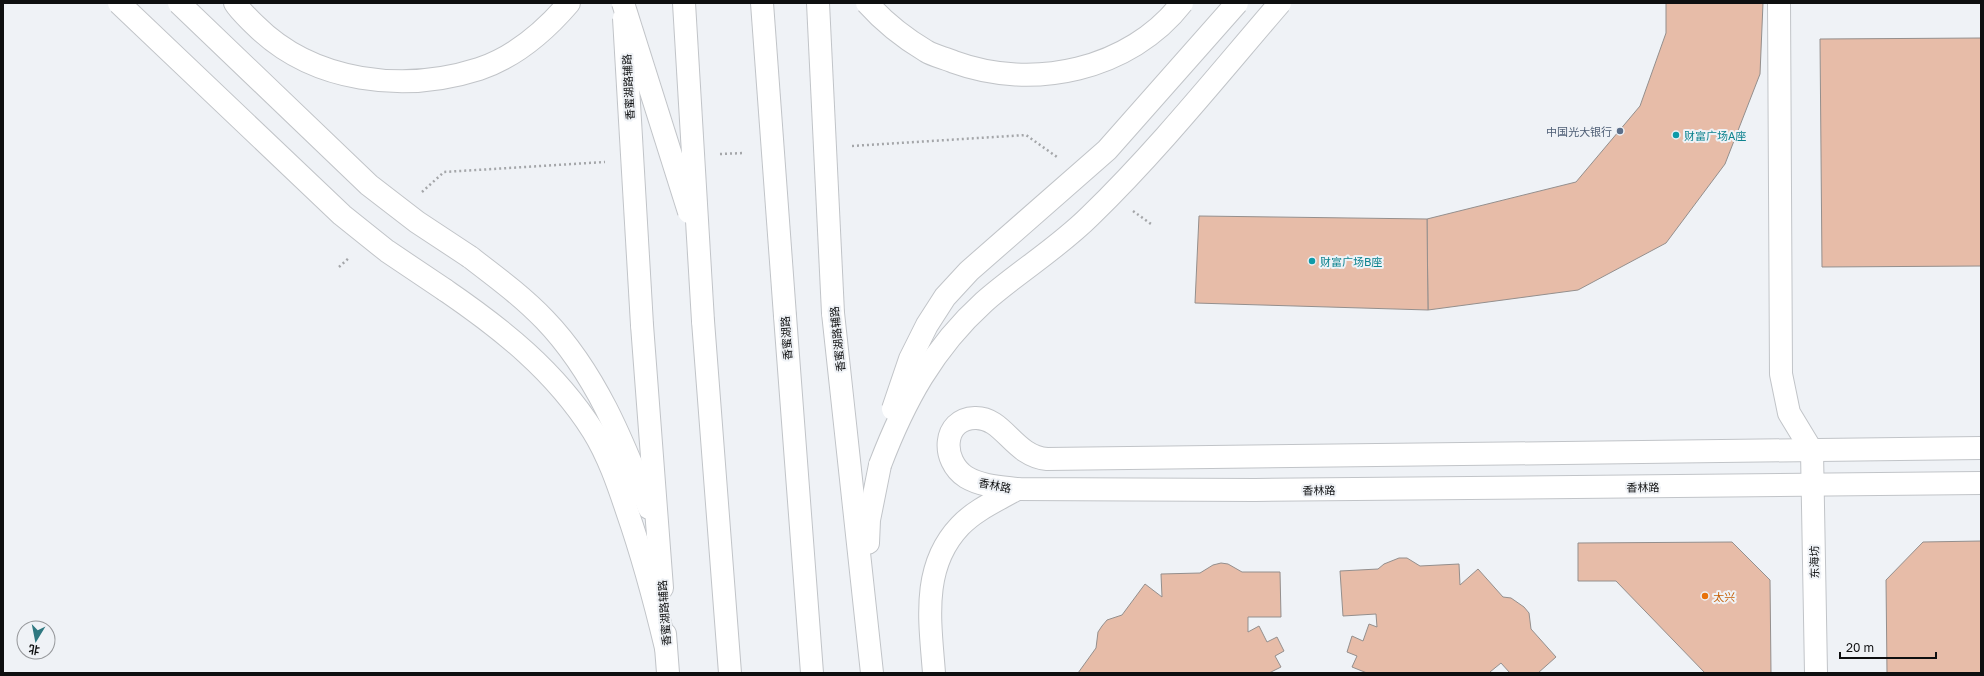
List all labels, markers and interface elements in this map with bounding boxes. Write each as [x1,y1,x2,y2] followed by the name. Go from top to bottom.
[620,54,636,120] street label: 香蜜湖路辅路
[1546,125,1612,138] place label: 中国光大银行
[1615,126,1625,136] marker: 中国光大银行
[1684,129,1746,142] place label: 财富广场A座
[1671,130,1681,140] marker: 财富广场A座
[1320,255,1382,268] place label: 财富广场B座
[1307,256,1317,266] marker: 财富广场B座
[827,306,847,372] street label: 香蜜湖路辅路
[778,316,794,360] street label: 香蜜湖路
[978,475,1012,495] street label: 香林路
[1626,480,1660,494] street label: 香林路
[1302,483,1336,497] street label: 香林路
[1807,545,1821,579] street label: 东海坊
[655,580,673,646] street label: 香蜜湖路辅路
[1713,590,1735,603] place label: 太兴
[1700,591,1710,601] marker: 太兴
[16,620,56,660] north arrow
[1840,634,1936,660] scale bar
[1846,640,1874,655] text: 20 m
[28,643,41,658] text: 北

